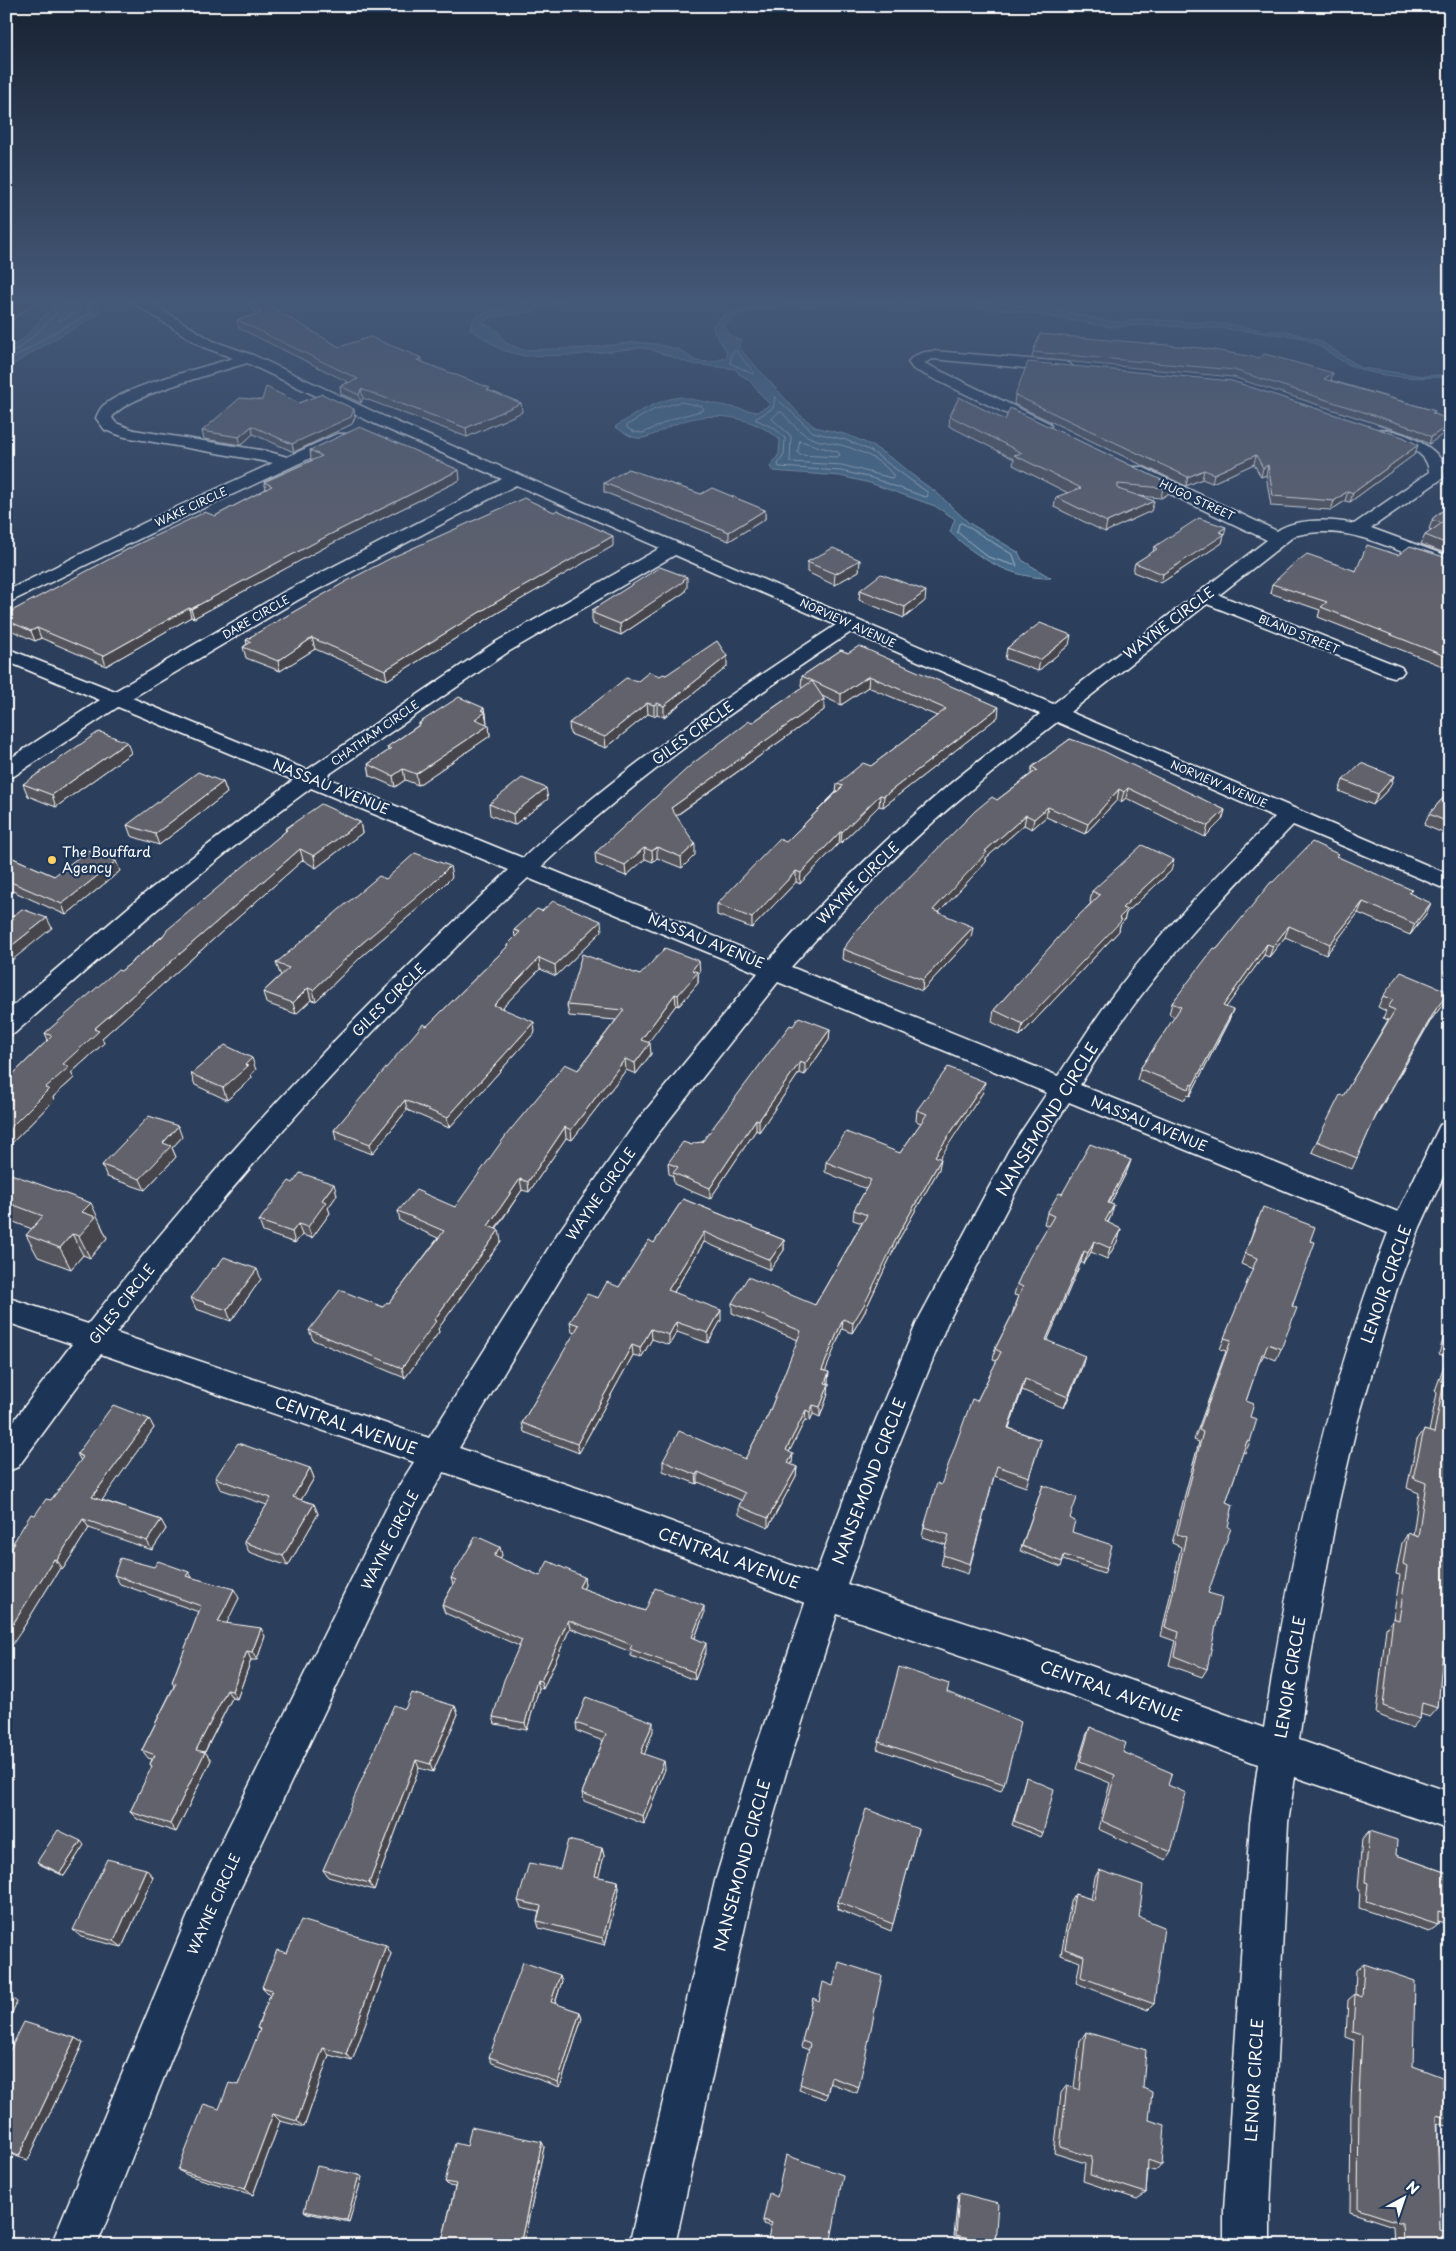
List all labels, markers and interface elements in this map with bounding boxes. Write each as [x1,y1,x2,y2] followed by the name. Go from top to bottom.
[1157,475,1238,525] street label: HUGO STREET
[152,482,230,531] street label: WAKE CIRCLE
[1119,581,1219,664] street label: WAYNE CIRCLE
[219,590,292,643] street label: DARE CIRCLE
[797,594,899,651] street label: NORVIEW AVENUE
[1256,610,1343,658] street label: BLAND STREET
[327,696,422,769] street label: CHATHAM CIRCLE
[647,696,738,769] street label: GILES CIRCLE
[270,754,393,820] street label: NASSAU AVENUE
[1168,755,1270,812] street label: NORVIEW AVENUE
[812,836,904,929] street label: WAYNE CIRCLE
[62,841,151,878] place label: The Bouffard Agency
[46,854,58,866] marker: The Bouffard Agency
[645,908,768,974] street label: NASSAU AVENUE
[347,958,430,1041] street label: GILES CIRCLE
[989,1037,1103,1200] street label: NANSEMOND CIRCLE
[1088,1091,1211,1157] street label: NASSAU AVENUE
[561,1143,641,1245] street label: WAYNE CIRCLE
[1354,1221,1417,1346] street label: LENOIR CIRCLE
[84,1259,160,1348] street label: GILES CIRCLE
[272,1388,421,1460] street label: CENTRAL AVENUE
[825,1394,911,1568] street label: NANSEMOND CIRCLE
[355,1486,424,1593] street label: WAYNE CIRCLE
[655,1520,804,1594] street label: CENTRAL AVENUE
[1267,1614,1311,1740] street label: LENOIR CIRCLE
[1037,1653,1186,1727] street label: CENTRAL AVENUE
[707,1776,776,1953] street label: NANSEMOND CIRCLE
[182,1849,245,1958] street label: WAYNE CIRCLE
[1238,2018,1268,2142] street label: LENOIR CIRCLE
[1378,2174,1428,2224] north arrow
[1402,2176,1424,2199] text: N

